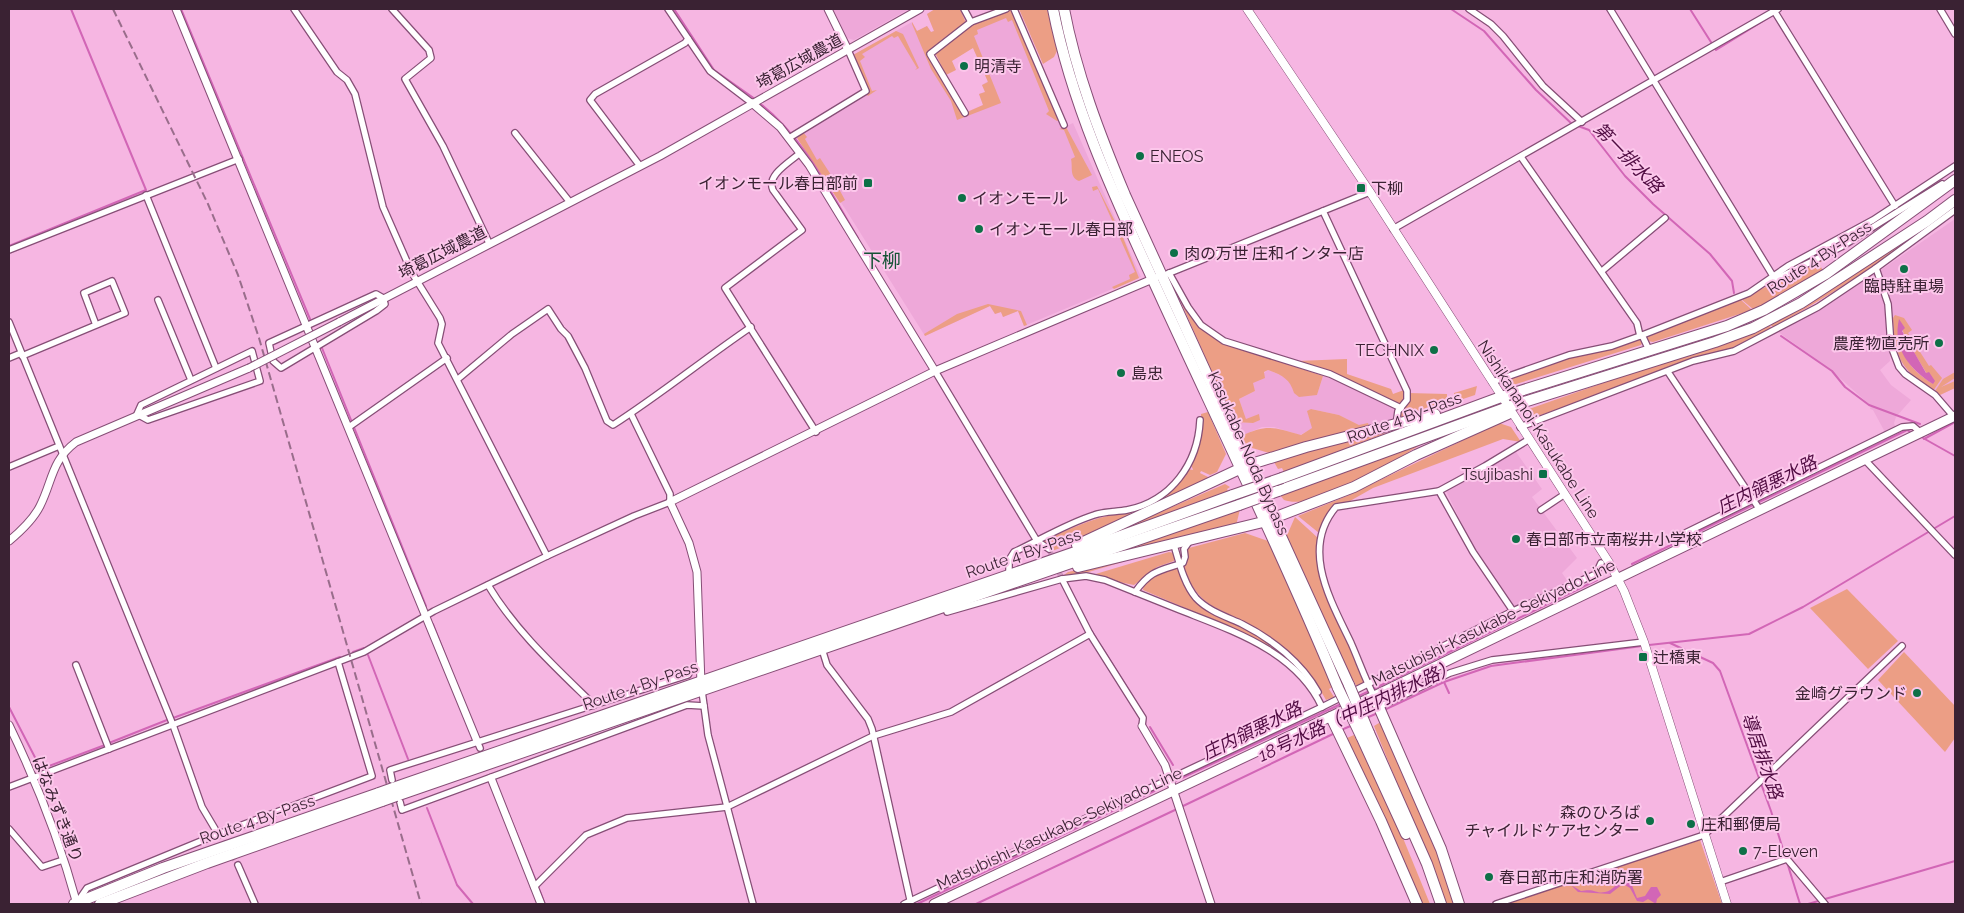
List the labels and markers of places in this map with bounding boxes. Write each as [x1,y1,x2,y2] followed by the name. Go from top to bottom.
[974,57,1022,76] place label: 明清寺
[958,60,970,72] marker: 明清寺
[1150,147,1204,166] place label: ENEOS
[1134,150,1146,162] marker: ENEOS
[698,174,858,193] place label: イオンモール春日部前
[862,177,874,189] marker: イオンモール春日部前
[1371,179,1403,198] place label: 下柳
[1355,182,1367,194] marker: 下柳
[972,189,1068,208] place label: イオンモール
[956,192,968,204] marker: イオンモール
[989,220,1133,239] place label: イオンモール春日部
[973,223,985,235] marker: イオンモール春日部
[1184,244,1364,263] place label: 肉の万世 庄和インター店
[1168,247,1180,259] marker: 肉の万世 庄和インター店
[1898,263,1910,275] marker: 臨時駐車場
[1864,277,1944,296] place label: 臨時駐車場
[1833,334,1929,353] place label: 農産物直売所
[1933,337,1945,349] marker: 農産物直売所
[1356,341,1425,360] place label: TECHNIX
[1428,344,1440,356] marker: TECHNIX
[1131,364,1163,383] place label: 島忠
[1115,367,1127,379] marker: 島忠
[1461,465,1533,484] place label: Tsujibashi
[1537,468,1549,480] marker: Tsujibashi
[1526,530,1702,549] place label: 春日部市立南桜井小学校
[1510,533,1522,545] marker: 春日部市立南桜井小学校
[1653,648,1701,667] place label: 辻橋東
[1637,651,1649,663] marker: 辻橋東
[1795,684,1907,703] place label: 金崎グラウンド
[1911,687,1923,699] marker: 金崎グラウンド
[1464,803,1640,840] place label: 森のひろば チャイルドケアセンター
[1644,815,1656,827] marker: 森のひろば チャイルドケアセンター
[1701,815,1781,834] place label: 庄和郵便局
[1685,818,1697,830] marker: 庄和郵便局
[1753,842,1818,861] place label: 7-Eleven
[1737,845,1749,857] marker: 7-Eleven
[1499,868,1643,887] place label: 春日部市庄和消防署
[1483,871,1495,883] marker: 春日部市庄和消防署

